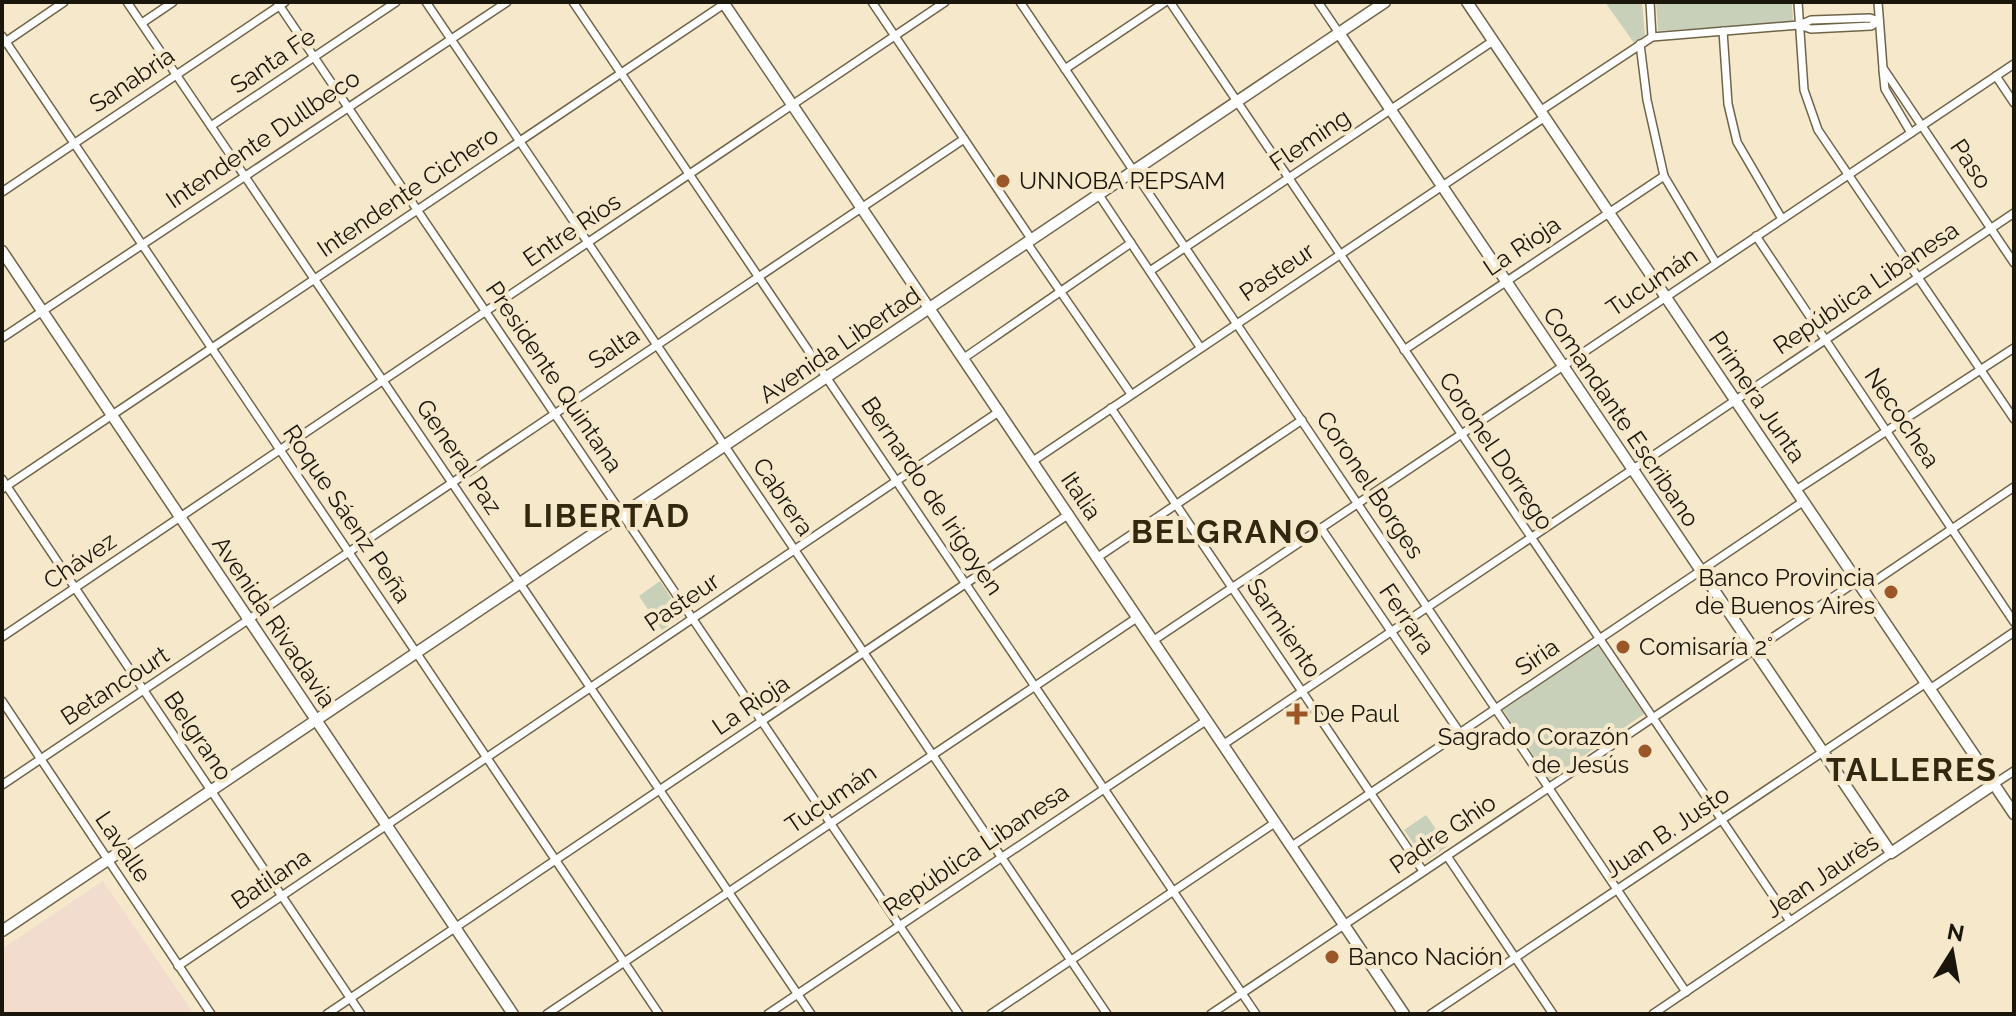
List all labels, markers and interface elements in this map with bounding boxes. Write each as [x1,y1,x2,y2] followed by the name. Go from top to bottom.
[225,22,321,100] street label: Santa Fe
[84,41,180,119] street label: Sanabria
[160,63,365,214] street label: Intendente Dullbeco
[1264,102,1355,177] street label: Fleming
[312,120,504,263] street label: Intendente Cichero
[1944,133,1998,194] street label: Paso
[1019,166,1225,195] place label: UNNOBA PEPSAM
[994,172,1012,190] marker: UNNOBA PEPSAM
[517,186,626,273] street label: Entre Ríos
[1478,209,1566,282] street label: La Rioja
[1768,215,1964,360] street label: República Libanesa
[1234,236,1320,307] street label: Pasteur
[1601,241,1703,323] street label: Tucumán
[480,276,629,478] street label: Presidente Quintana
[754,280,926,409] street label: Avenida Libertad
[1537,301,1706,532] street label: Comandante Escribano
[583,320,645,375] street label: Salta
[1703,325,1812,468] street label: Primera Junta
[1858,362,1946,473] street label: Necochea
[1433,366,1560,535] street label: Coronel Dorrego
[855,391,1010,600] street label: Bernardo de Irigoyen
[410,394,508,520] street label: General Paz
[1310,405,1431,564] street label: Coronel Borges
[277,419,418,608] street label: Roque Sáenz Peña
[747,452,820,541] street label: Cabrera
[1055,466,1108,525] street label: Italia
[523,497,691,534] district label: LIBERTAD
[1131,513,1321,550] district label: BELGRANO
[38,526,122,595] street label: Chávez
[206,531,342,713] street label: Avenida Rivadavia
[1695,563,1875,620] place label: Banco Provincia de Buenos Aires
[639,566,725,637] street label: Pasteur
[1241,573,1328,683] street label: Sarmiento
[1373,578,1441,659] street label: Ferrara
[1882,583,1900,601] marker: Banco Provincia de Buenos Aires
[1509,632,1564,682] street label: Siria
[1639,632,1773,661] place label: Comisaría 2°
[1614,638,1632,656] marker: Comisaría 2°
[55,640,174,731] street label: Betancourt
[707,668,795,741] street label: La Rioja
[158,686,239,786] street label: Belgrano
[1313,699,1399,728] place label: De Paul
[1288,705,1306,723] marker: De Paul
[1438,722,1629,779] place label: Sagrado Corazón de Jesús
[1636,742,1654,760] marker: Sagrado Corazón de Jesús
[1826,751,1998,788] district label: TALLERES
[780,758,882,840] street label: Tucumán
[878,777,1074,922] street label: República Libanesa
[1599,779,1735,884] street label: Juan B. Justo
[1384,788,1501,880] street label: Padre Ghio
[89,806,158,888] street label: Lavalle
[1760,827,1884,924] street label: Jean Jaurès
[226,842,316,915] street label: Batilana
[1912,912,1992,992] north arrow
[1945,918,1967,947] text: N
[1348,942,1503,971] place label: Banco Nación
[1323,948,1341,966] marker: Banco Nación

